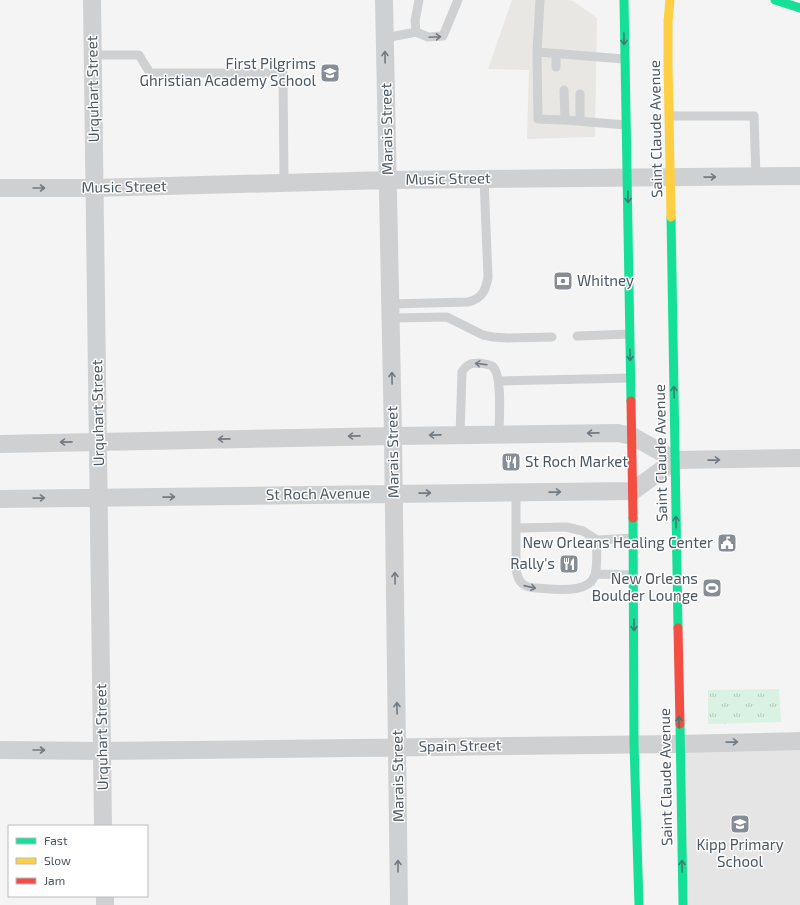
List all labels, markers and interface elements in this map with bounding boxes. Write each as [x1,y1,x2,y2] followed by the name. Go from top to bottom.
[620,32,628,45] one-way arrow
[428,33,441,41] one-way arrow
[82,35,102,142] street label: Urquhart Street
[381,51,389,64] one-way arrow
[140,54,317,89] place label: First Pilgrims Ghristian Academy School
[645,60,665,198] street label: Saint Claude Avenue
[319,62,341,84] school or university icon: First Pilgrims Ghristian Academy School
[376,83,396,175] street label: Marais Street
[405,168,491,188] street label: Music Street
[703,173,716,181] one-way arrow
[81,176,167,196] street label: Music Street
[32,184,45,192] one-way arrow
[624,190,631,203] one-way arrow
[552,270,574,292] bank icon: Whitney
[577,271,634,289] place label: Whitney
[627,348,634,361] one-way arrow
[87,359,107,466] street label: Urquhart Street
[475,360,488,368] one-way arrow
[388,372,396,385] one-way arrow
[650,384,670,522] street label: Saint Claude Avenue
[670,386,678,399] one-way arrow
[382,406,402,498] street label: Marais Street
[587,429,600,437] one-way arrow
[429,431,442,439] one-way arrow
[348,433,361,440] one-way arrow
[218,435,231,443] one-way arrow
[60,439,73,446] one-way arrow
[500,451,522,473] restaurant icon: St Roch Market
[525,452,628,470] place label: St Roch Market
[707,456,720,463] one-way arrow
[266,483,370,503] street label: St Roch Avenue
[548,488,561,496] one-way arrow
[418,489,431,497] one-way arrow
[162,493,175,500] one-way arrow
[32,494,45,502] one-way arrow
[672,516,679,529] one-way arrow
[716,532,738,554] public building icon: New Orleans Healing Center
[522,533,713,551] place label: New Orleans Healing Center
[558,553,580,575] restaurant icon: Rally's
[510,554,555,572] place label: Rally's
[592,569,698,604] place label: New Orleans Boulder Lounge
[391,572,399,585] one-way arrow
[701,577,723,599] sports icon: New Orleans Boulder Lounge
[524,583,537,591] one-way arrow
[630,618,637,631] one-way arrow
[91,683,111,790] street label: Urquhart Street
[393,702,401,715] one-way arrow
[655,708,675,846] street label: Saint Claude Avenue
[675,716,683,729] one-way arrow
[387,730,407,822] street label: Marais Street
[418,735,502,755] street label: Spain Street
[725,739,738,746] one-way arrow
[32,746,45,754] one-way arrow
[729,813,751,835] school or university icon: Kipp Primary School
[8,825,148,897] legend
[44,833,68,847] text: Fast
[696,835,784,870] place label: Kipp Primary School
[44,853,71,867] text: Slow
[394,860,402,873] one-way arrow
[678,860,686,873] one-way arrow
[44,873,65,887] text: Jam

